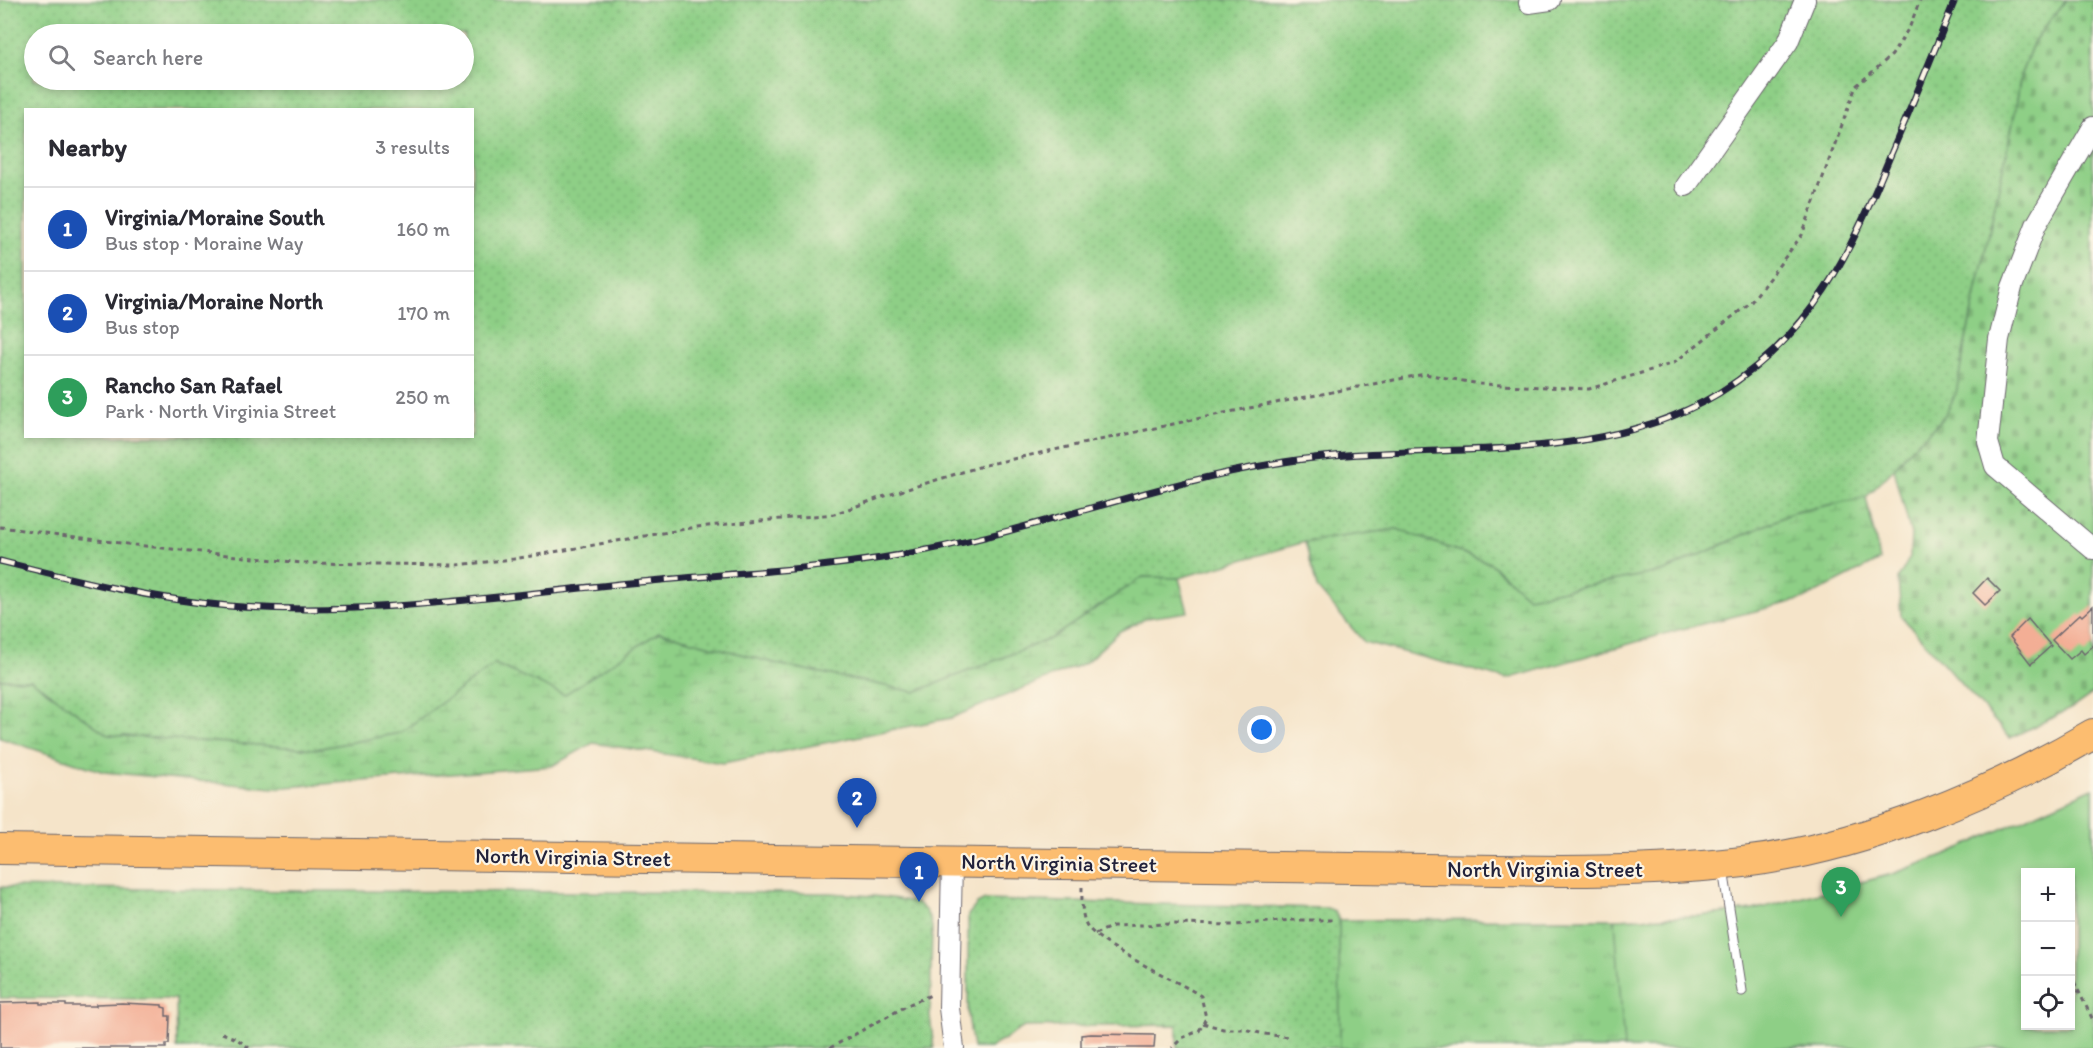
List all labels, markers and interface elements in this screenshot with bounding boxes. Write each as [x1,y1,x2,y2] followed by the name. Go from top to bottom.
[24,24,474,90] search box
[45,41,78,74] icon: search
[93,44,203,71] text: Search here
[48,131,127,163] text: Nearby
[375,135,450,159] text: 3 results
[105,204,325,231] text: Virginia/Moraine South
[63,217,72,241] text: 1
[397,217,450,241] text: 160 m
[105,231,303,255] text: Bus stop · Moraine Way
[105,288,323,315] text: Virginia/Moraine North
[62,301,73,325] text: 2
[397,301,450,325] text: 170 m
[105,315,180,339] text: Bus stop
[105,372,282,399] text: Rancho San Rafael
[62,385,73,409] text: 3
[395,385,450,409] text: 250 m
[105,399,336,423] text: Park · North Virginia Street
[1247,715,1276,744] your location
[838,778,876,828] pin: 2
[475,842,671,872] street label: North Virginia Street
[961,848,1157,878] street label: North Virginia Street
[900,852,938,902] pin: 1
[1447,856,1643,883] street label: North Virginia Street
[1822,868,1860,917] pin: 3
[2021,868,2075,1030] map controls
[2021,868,2075,922] button: +
[2021,922,2075,976] button: −
[2021,976,2075,1030] button: locate

